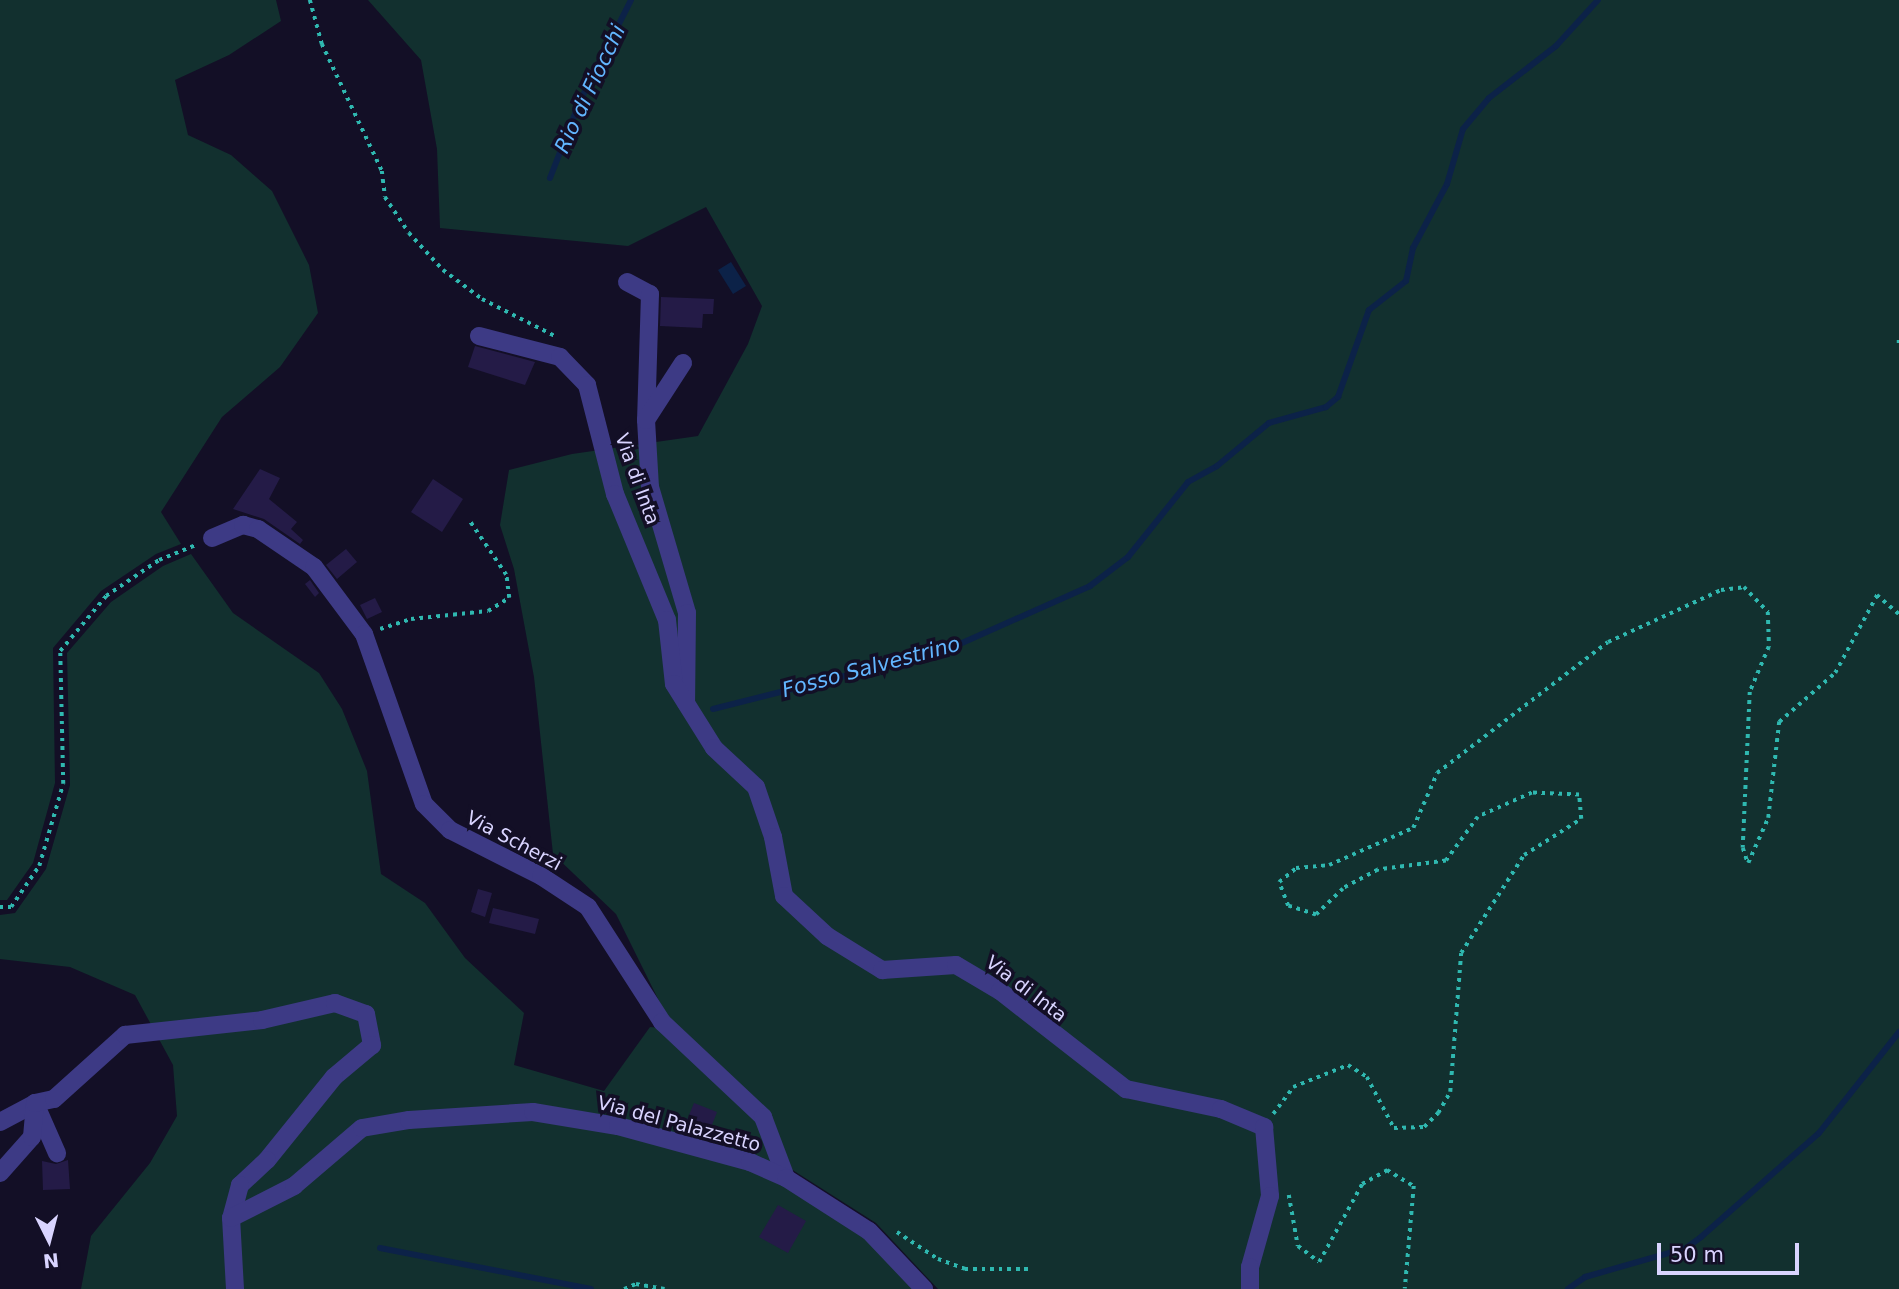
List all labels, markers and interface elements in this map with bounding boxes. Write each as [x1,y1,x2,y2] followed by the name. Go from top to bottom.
[549,21,631,157] water label: Rio di Fiocchi
[610,430,664,528] street label: Via di Inta
[779,631,963,703] water label: Fosso Salvestrino
[462,806,566,876] street label: Via Scherzi
[981,951,1071,1027] street label: Via di Inta
[595,1091,763,1157] street label: Via del Palazzetto
[14,1205,84,1275] north arrow
[1661,1230,1803,1274] scale bar
[1670,1243,1724,1267] text: 50 m
[42,1249,60,1273] text: N

